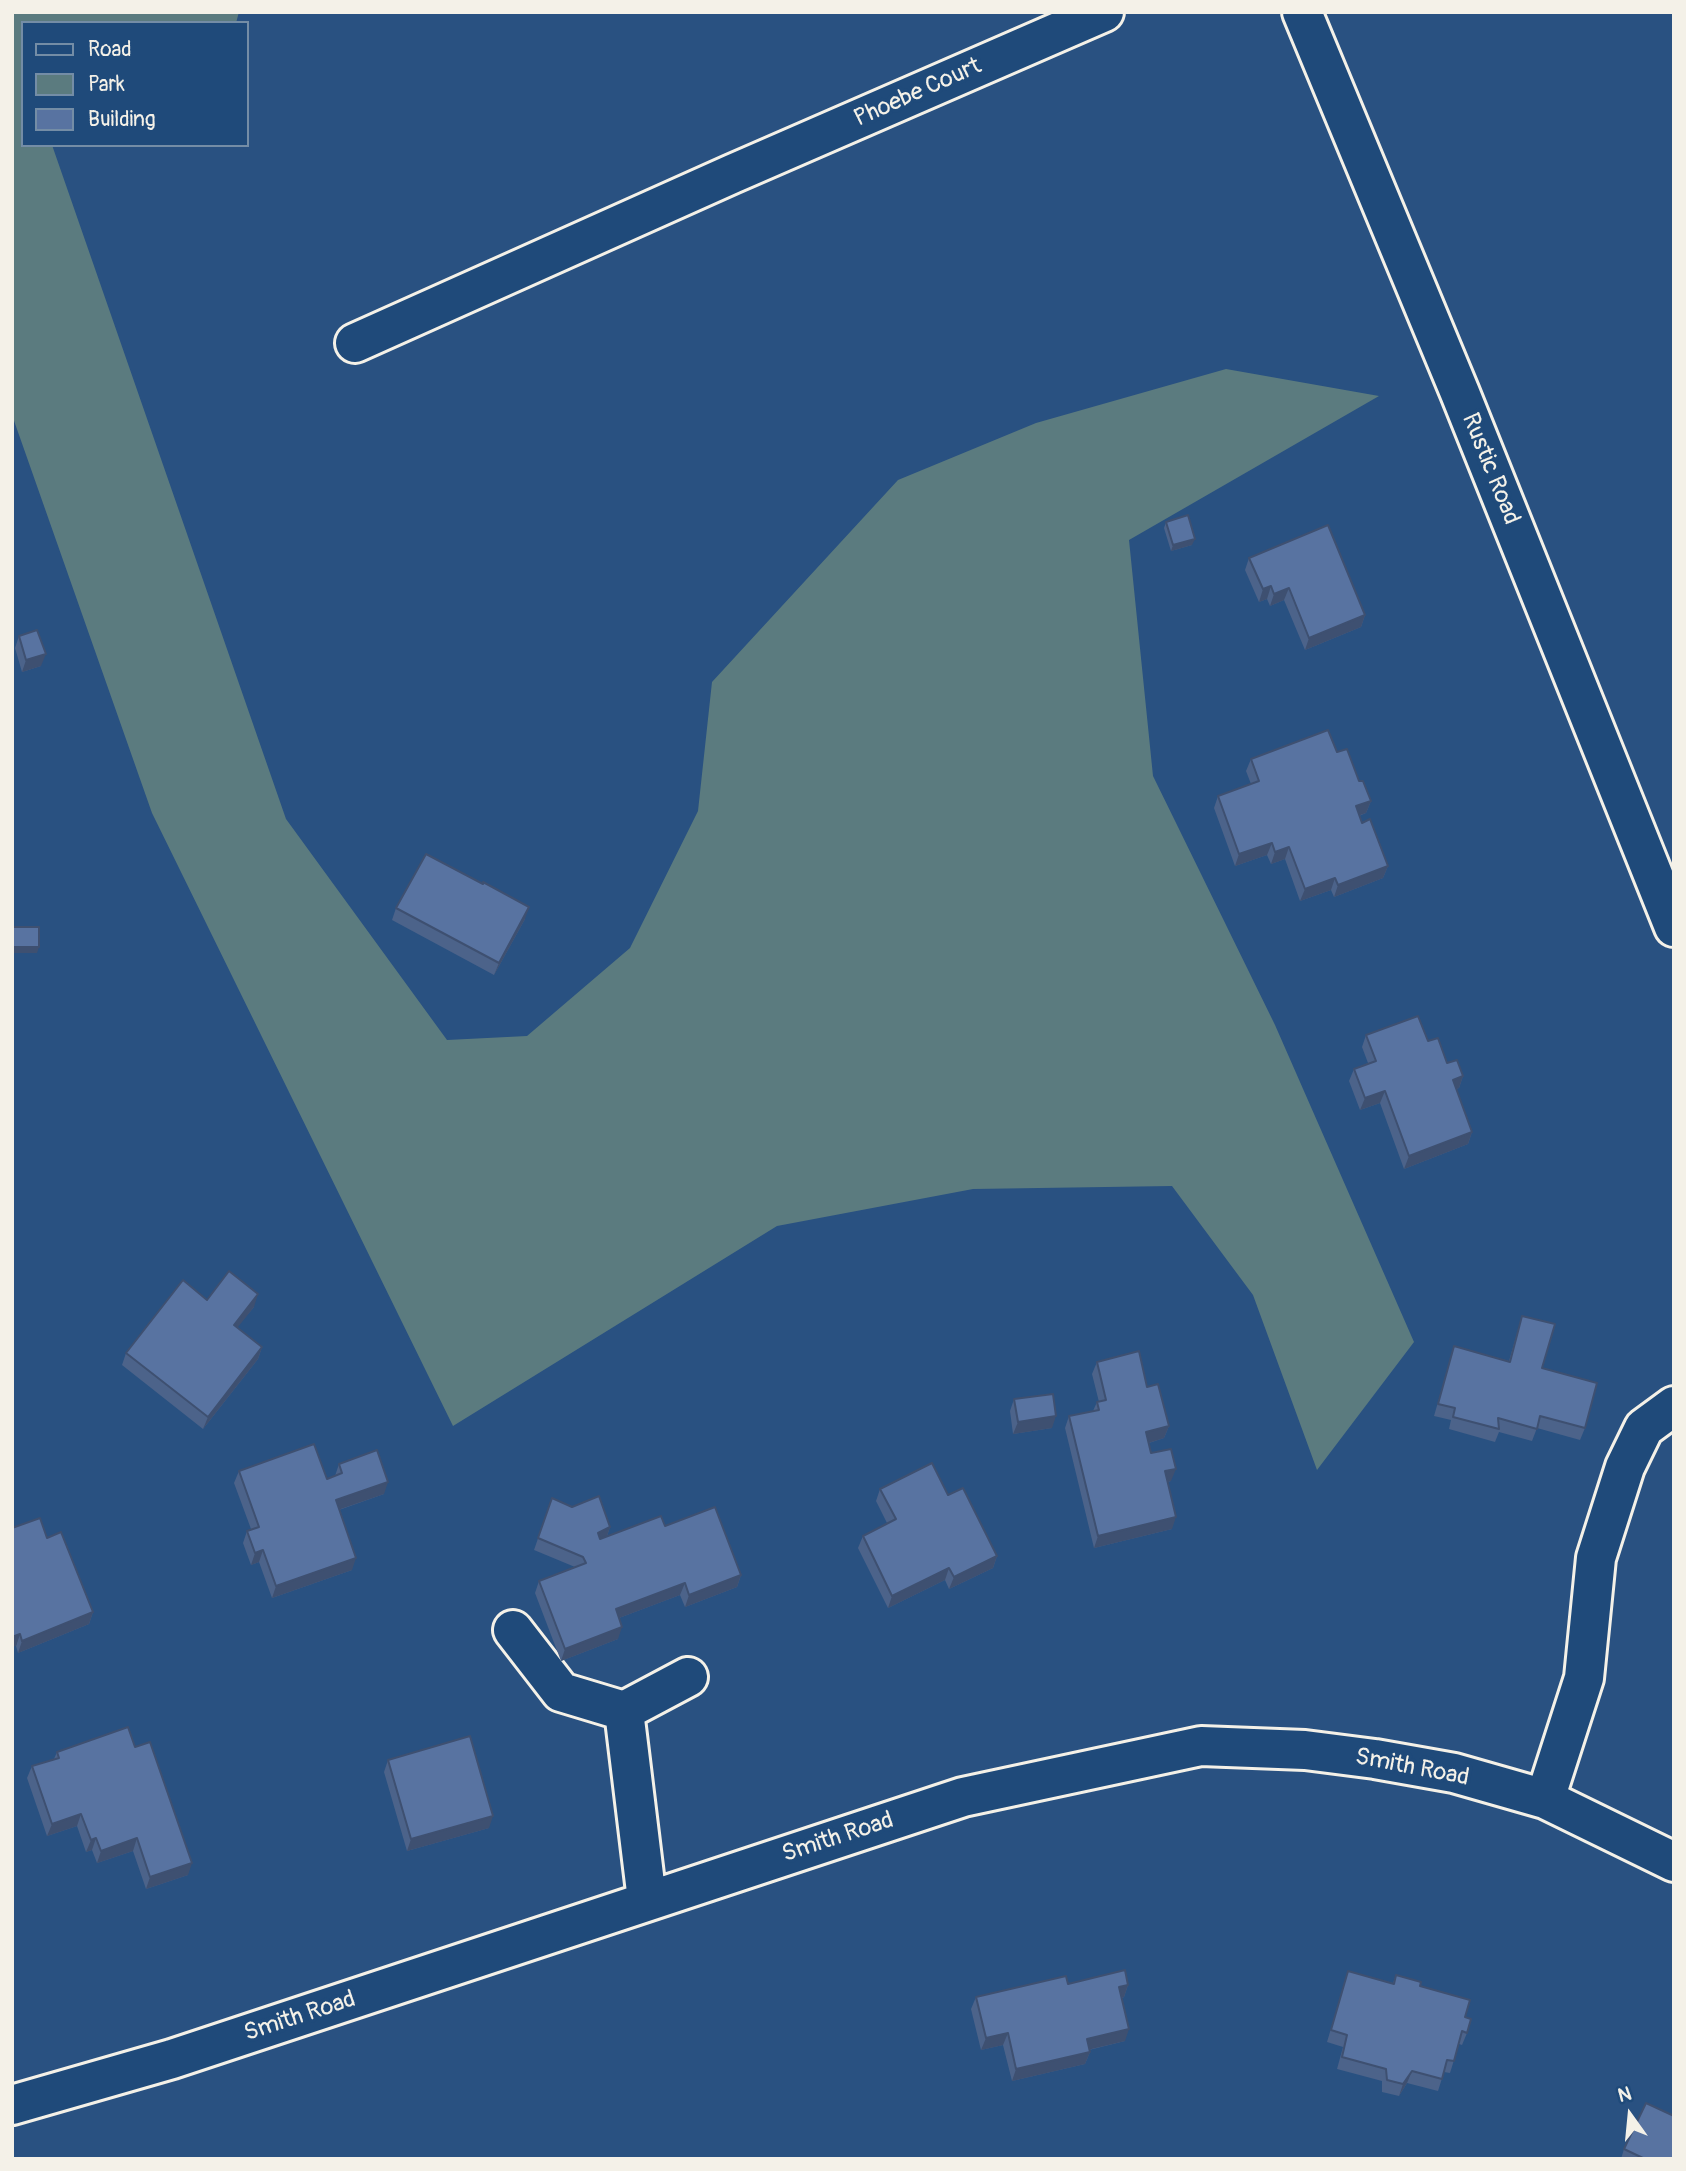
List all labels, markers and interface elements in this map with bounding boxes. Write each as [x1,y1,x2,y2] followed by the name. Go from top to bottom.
[21,21,248,147] legend
[88,36,132,63] text: Road
[850,52,986,134] street label: Phoebe Court
[88,71,125,98] text: Park
[88,106,155,133] text: Building
[1455,409,1525,529] street label: Rustic Road
[1353,1743,1471,1793] street label: Smith Road
[779,1806,897,1870] street label: Smith Road
[241,1985,359,2049] street label: Smith Road
[1595,2080,1665,2150] north arrow
[1615,2081,1634,2108] text: N

